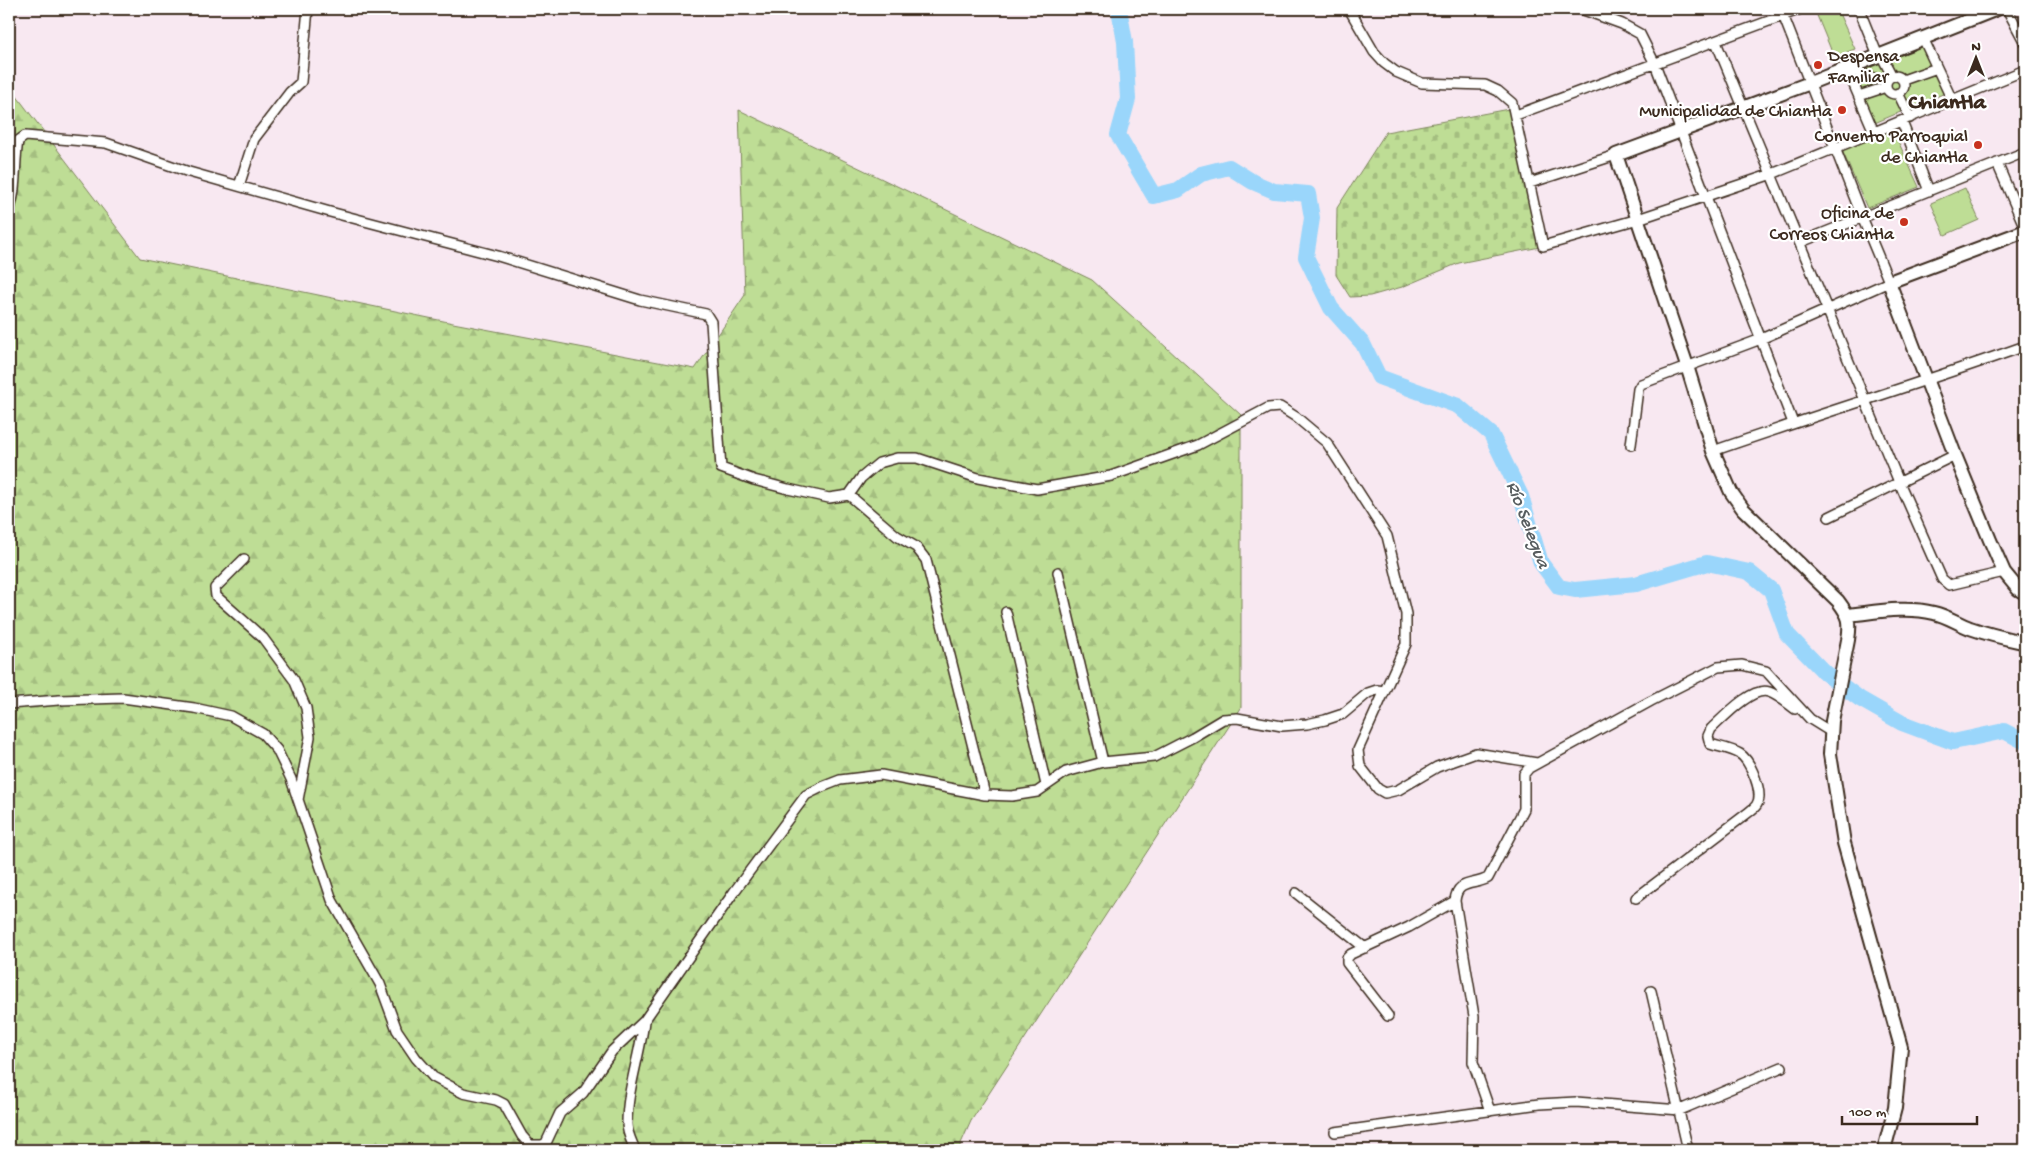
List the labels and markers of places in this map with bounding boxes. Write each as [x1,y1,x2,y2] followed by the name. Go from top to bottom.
[1827,47,1900,89] place label: Despensa Familiar
[1812,59,1824,71] marker: Despensa Familiar
[1639,102,1833,123] place label: Municipalidad de Chiantla
[1836,104,1848,116] marker: Municipalidad de Chiantla
[1815,127,1969,169] place label: Convento Parroquial de Chiantla
[1972,139,1984,151] marker: Convento Parroquial de Chiantla
[1769,204,1895,246] place label: Oficina de Correos Chiantla
[1898,216,1910,228] marker: Oficina de Correos Chiantla

